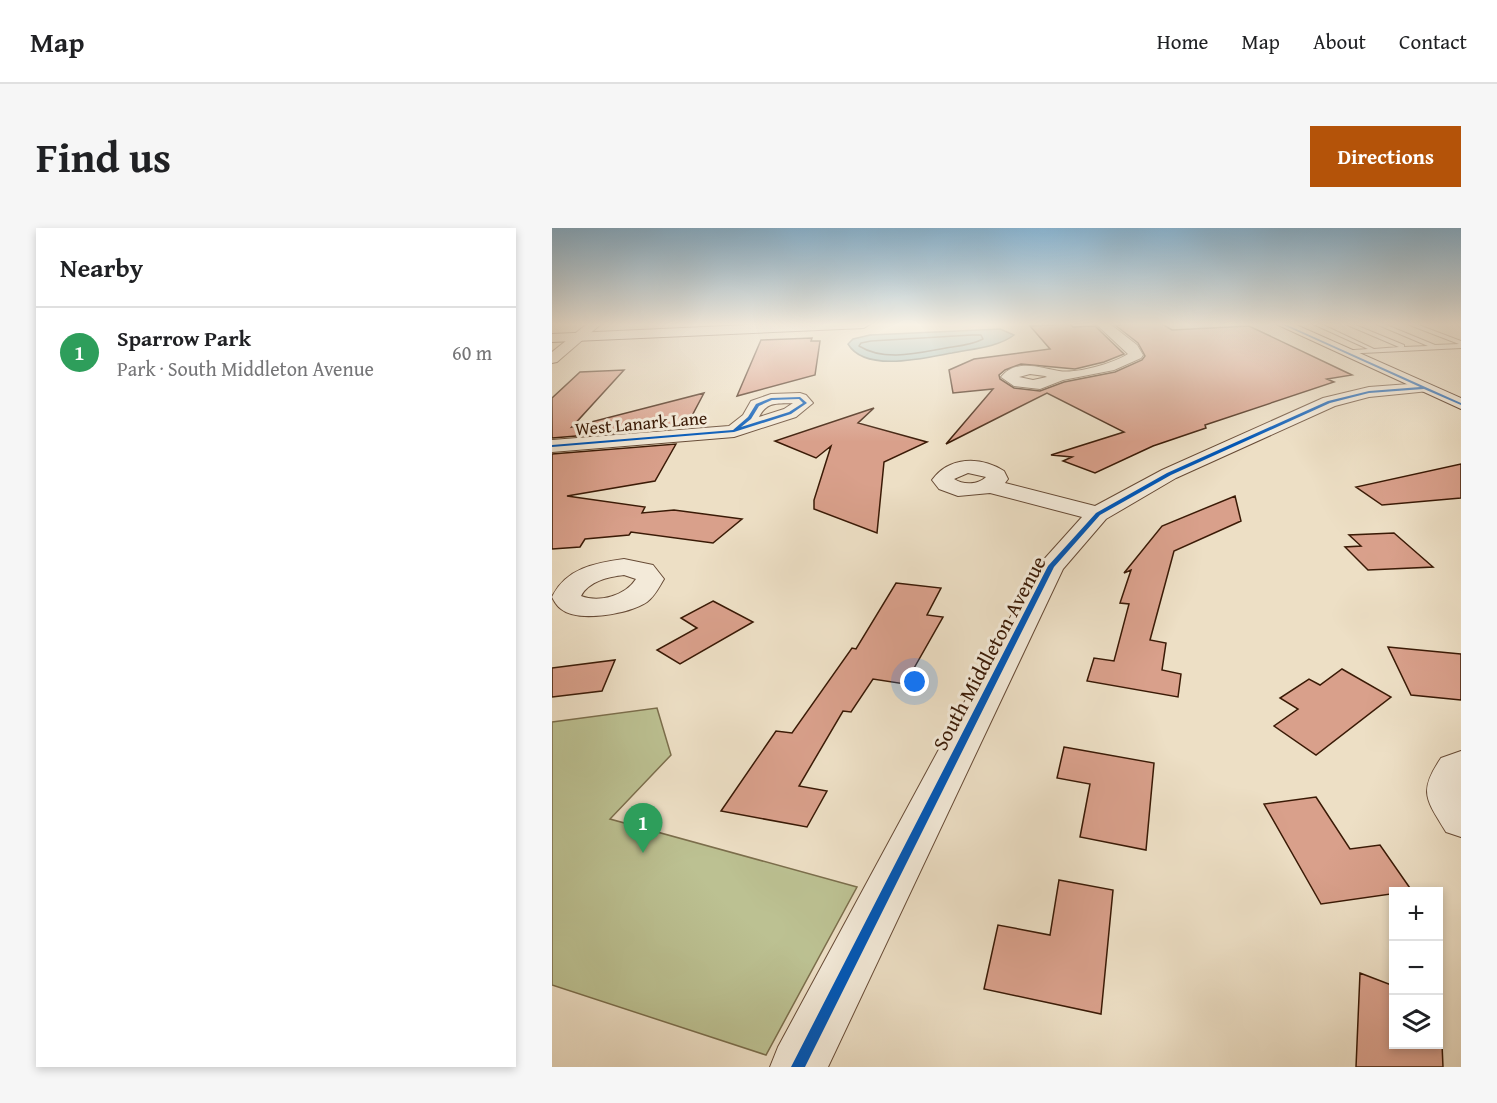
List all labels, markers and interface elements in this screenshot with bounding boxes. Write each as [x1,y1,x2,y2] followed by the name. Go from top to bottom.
[30,21,84,62] text: Map
[1157,26,1208,57] text: Home
[1241,26,1280,57] text: Map
[1313,26,1366,57] text: About
[1399,26,1467,57] text: Contact
[36,126,171,187] text: Find us
[1310,126,1461,187] button: Directions
[60,248,143,287] text: Nearby
[117,322,251,354] text: Sparrow Park
[74,338,85,367] text: 1
[452,338,492,367] text: 60 m
[117,354,374,383] text: Park · South Middleton Avenue
[574,404,708,442] street label: West Lanark Lane
[924,550,1054,756] street label: South Middleton Avenue
[900,667,929,696] your location
[624,804,662,853] pin: 1
[1389,887,1443,1049] map controls
[1389,887,1443,941] button: +
[1389,941,1443,995] button: −
[1389,995,1443,1049] button: layers

